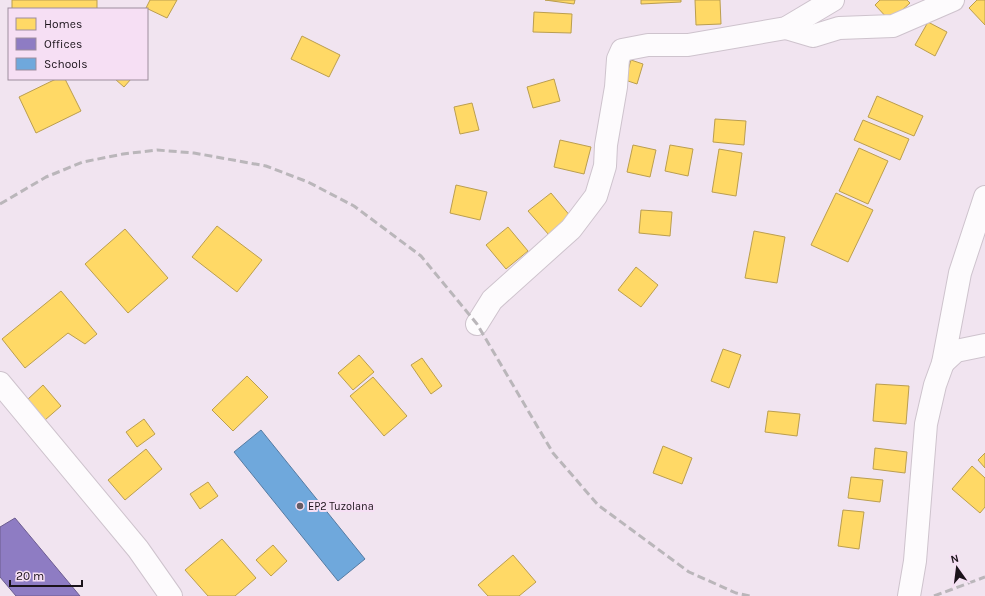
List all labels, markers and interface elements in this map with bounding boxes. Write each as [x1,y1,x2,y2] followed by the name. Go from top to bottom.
[8,8,148,80] legend
[44,17,82,31] text: Homes
[44,37,82,51] text: Offices
[44,57,87,71] text: Schools
[308,500,374,513] place label: EP2 Tuzolana
[295,501,305,511] marker: EP2 Tuzolana
[937,548,977,588] north arrow
[949,552,960,566] text: N
[10,562,82,588] scale bar
[16,569,44,583] text: 20 m

